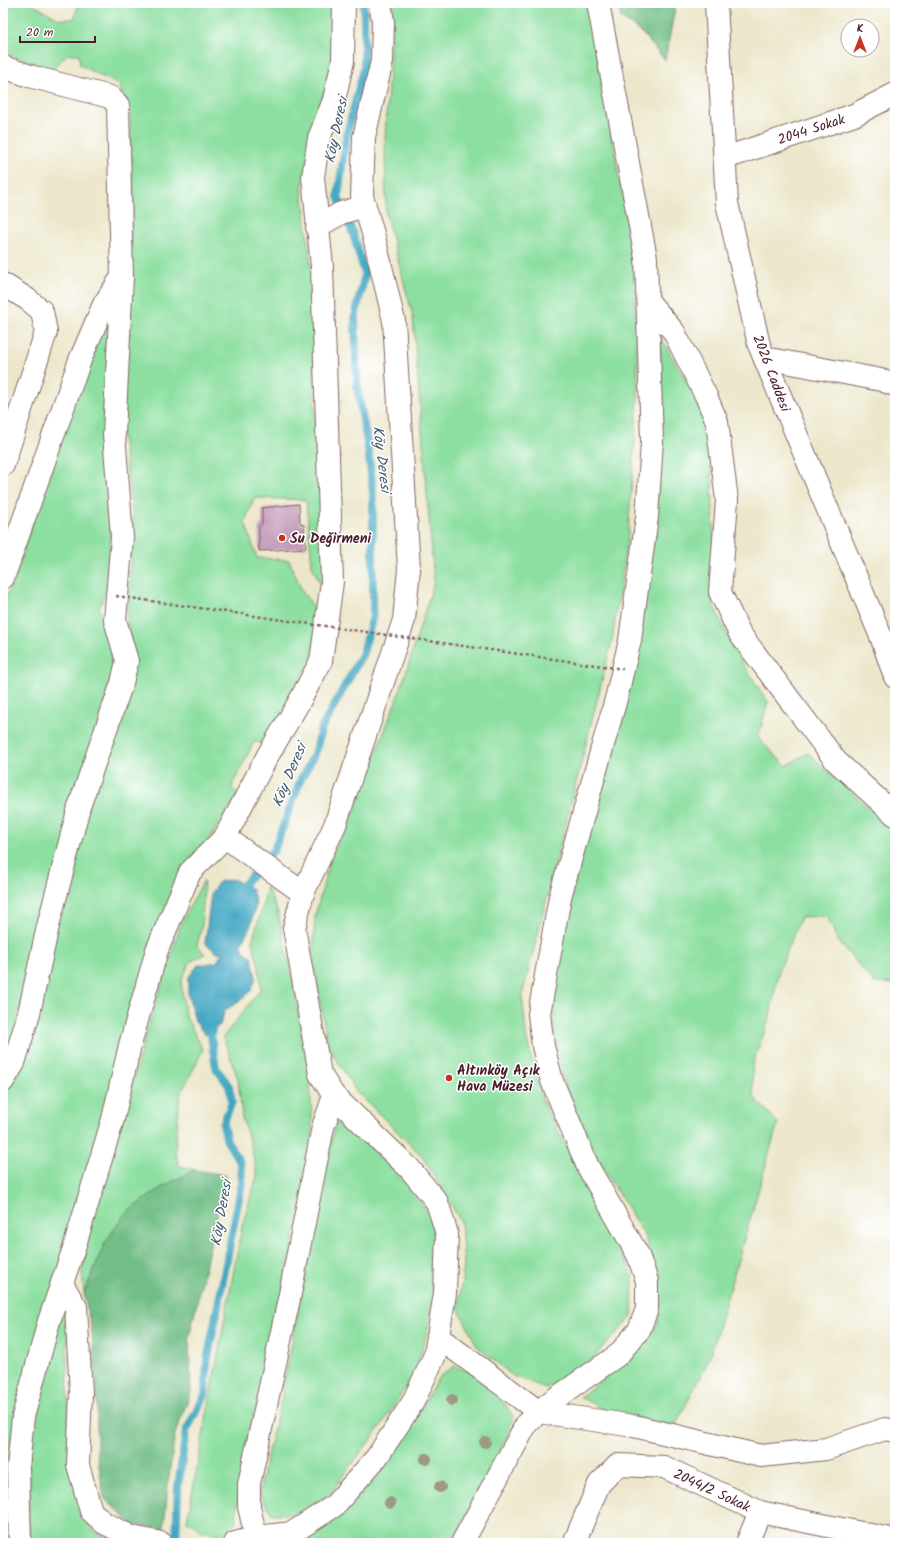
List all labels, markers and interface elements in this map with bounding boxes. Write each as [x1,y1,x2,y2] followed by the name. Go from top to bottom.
[20,18,95,44] scale bar
[840,18,880,58] north arrow
[857,20,864,38] text: K
[26,23,54,42] text: 20 m
[318,92,356,165] water label: Köy Deresi
[775,109,848,151] street label: 2044 Sokak
[746,332,796,416] street label: 2026 Caddesi
[365,425,397,497] water label: Köy Deresi
[290,528,371,550] place label: Su Değirmeni
[277,533,287,543] marker: Su Değirmeni
[266,737,315,811] water label: Köy Deresi
[457,1060,541,1098] place label: Altınköy Açık Hava Müzesi
[444,1073,454,1083] marker: Altınköy Açık Hava Müzesi
[204,1175,240,1248] water label: Köy Deresi
[669,1463,754,1519] street label: 2044/2 Sokak

